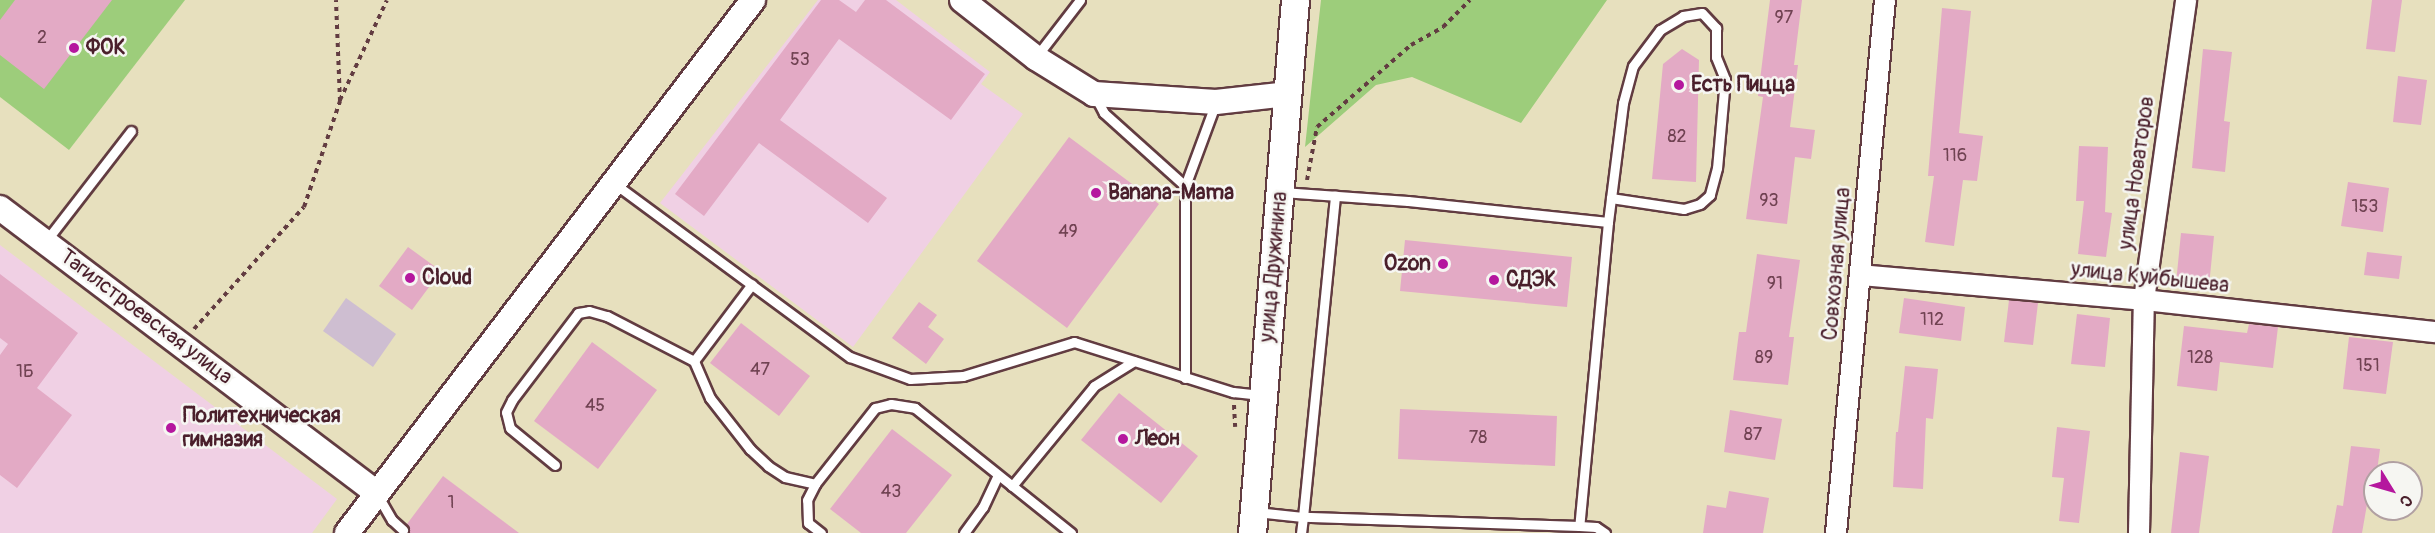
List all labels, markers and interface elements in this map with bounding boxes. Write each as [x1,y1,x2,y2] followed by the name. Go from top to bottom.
[1775,7,1793,29] house number: 97
[37,27,47,49] house number: 2
[86,35,125,61] place label: ФОК
[67,41,81,55] marker: ФОК
[790,49,810,71] house number: 53
[1691,72,1795,98] place label: Есть Пицца
[1672,78,1686,92] marker: Есть Пицца
[2114,95,2160,251] street label: улица Новаторов
[1667,126,1687,148] house number: 82
[1943,145,1967,167] house number: 116
[1108,180,1234,206] place label: Banana-Mama
[1089,186,1103,200] marker: Banana-Mama
[1818,186,1856,342] street label: Совхозная улица
[1759,190,1779,212] house number: 93
[1255,191,1293,343] street label: улица Дружинина
[2352,196,2378,218] house number: 153
[1058,221,1078,243] house number: 49
[55,244,237,390] street label: Тагилстроевская улица
[1384,251,1431,277] place label: Ozon
[1436,257,1450,271] marker: Ozon
[2070,257,2230,299] street label: улица Куйбышева
[422,265,472,291] place label: Cloud
[1506,267,1556,293] place label: СДЭК
[403,271,417,285] marker: Cloud
[1487,273,1501,287] marker: СДЭК
[1767,273,1783,295] house number: 91
[1920,309,1944,331] house number: 112
[1755,347,1773,369] house number: 89
[2187,347,2213,369] house number: 128
[2356,355,2380,377] house number: 151
[750,359,770,381] house number: 47
[16,361,34,383] house number: 1Б
[585,395,605,417] house number: 45
[183,403,341,453] place label: Политехническая гимназия
[164,421,178,435] marker: Политехническая гимназия
[1744,424,1762,446] house number: 87
[1135,426,1180,452] place label: Леон
[1469,427,1487,449] house number: 78
[1116,432,1130,446] marker: Леон
[2363,461,2423,521] north arrow
[881,481,901,503] house number: 43
[2395,491,2417,511] text: С
[447,492,455,514] house number: 1

